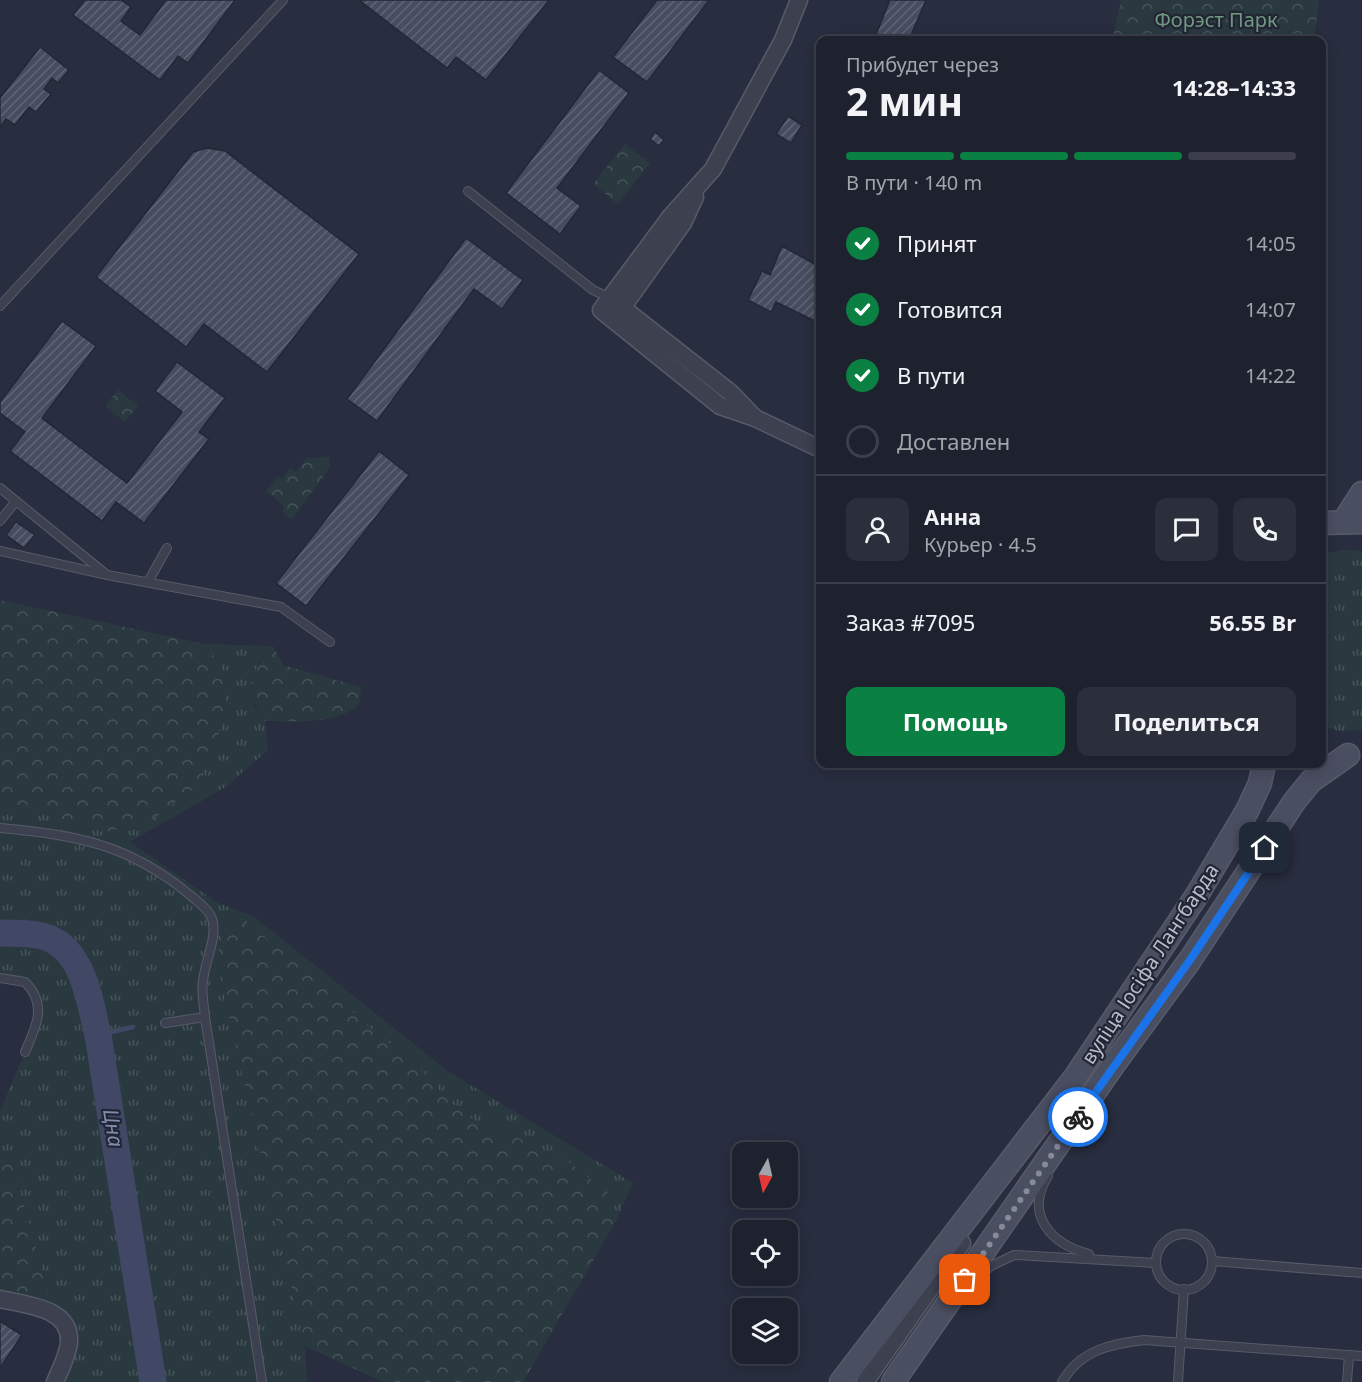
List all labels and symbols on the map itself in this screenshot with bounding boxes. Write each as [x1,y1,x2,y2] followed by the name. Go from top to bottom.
[1154,6,1278,33] park label: Форэст Парк
[1239,822,1290,873] pin
[1075,858,1225,1069] street label: вуліца Іосіфа Лангбарда
[1048,1087,1108,1147] courier
[97,1107,131,1149] water label: Цна
[732,1142,798,1208] north arrow
[939,1254,990,1305] pin

